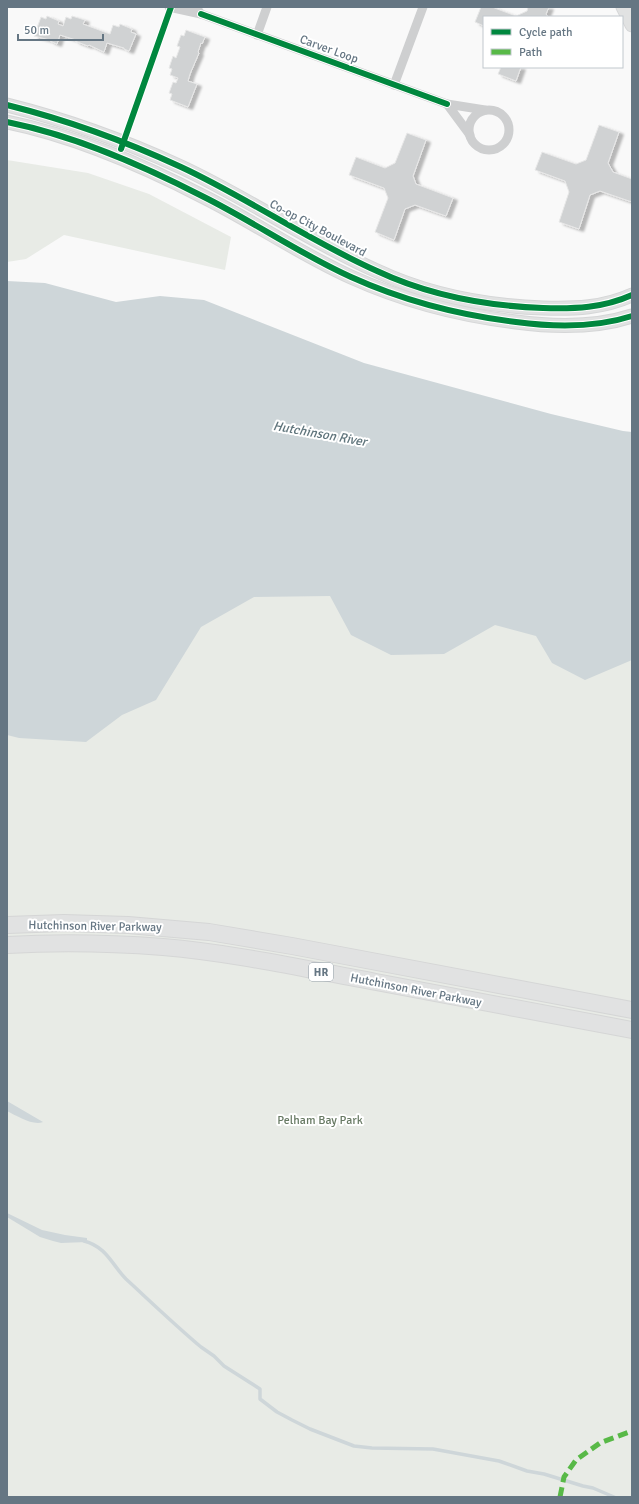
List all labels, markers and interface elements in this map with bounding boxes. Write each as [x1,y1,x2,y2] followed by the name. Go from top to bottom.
[18,16,103,42] scale bar
[483,16,623,68] legend
[24,23,49,38] text: 50 m
[519,25,572,40] text: Cycle path
[298,32,360,67] street label: Carver Loop
[519,45,542,60] text: Path
[267,197,369,260] street label: Co-op City Boulevard
[272,418,370,450] water label: Hutchinson River
[28,918,162,935] street label: Hutchinson River Parkway
[309,963,333,981] road number: HR
[349,970,483,1011] street label: Hutchinson River Parkway
[277,1113,363,1128] park label: Pelham Bay Park

